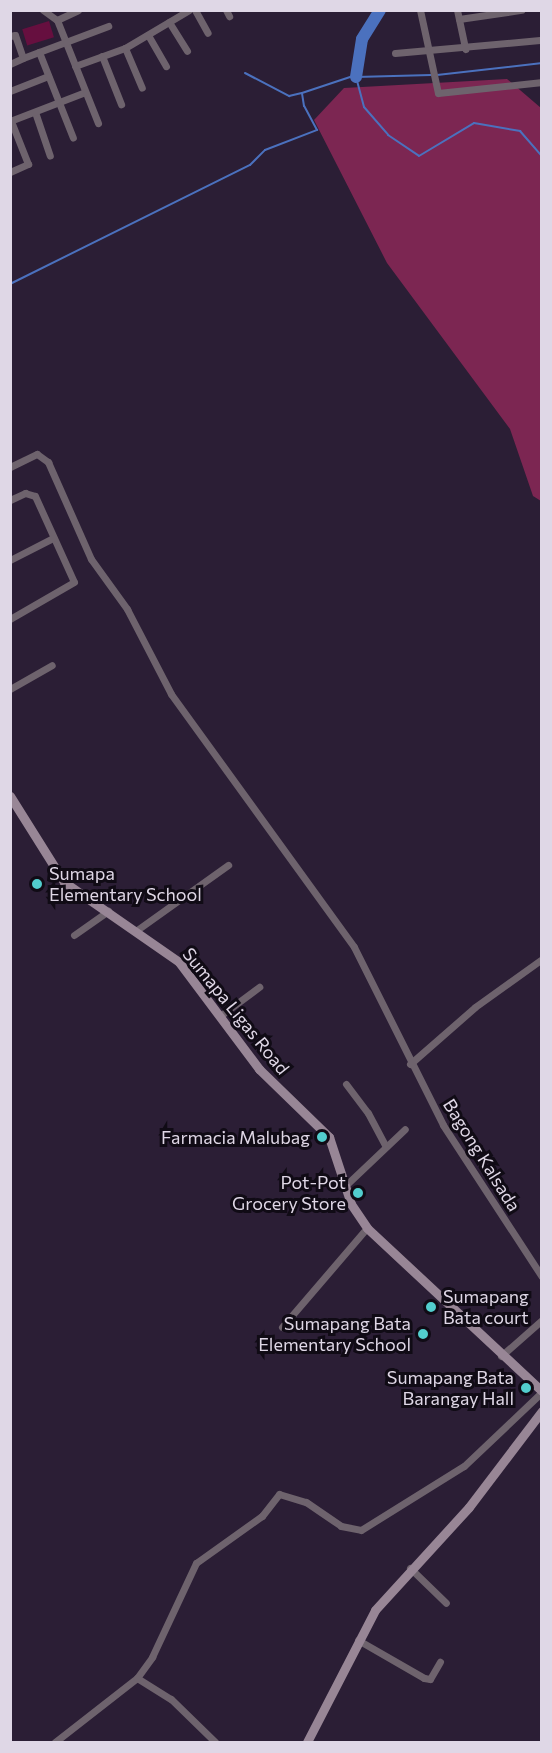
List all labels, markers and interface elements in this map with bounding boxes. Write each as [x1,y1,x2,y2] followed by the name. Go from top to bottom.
[49,863,202,906] place label: Sumapa Elementary School
[30,877,44,891] marker: Sumapa Elementary School
[178,943,294,1079] street label: Sumapa Ligas Road
[439,1095,525,1215] street label: Bagong Kalsada
[161,1126,310,1148] place label: Farmacia Malubag
[315,1130,329,1144] marker: Farmacia Malubag
[232,1172,346,1214] place label: Pot-Pot Grocery Store
[351,1186,365,1200] marker: Pot-Pot Grocery Store
[443,1286,529,1328] place label: Sumapang Bata court
[424,1300,438,1314] marker: Sumapang Bata court
[258,1313,411,1356] place label: Sumapang Bata Elementary School
[416,1327,430,1341] marker: Sumapang Bata Elementary School
[387,1367,514,1410] place label: Sumapang Bata Barangay Hall
[519,1381,533,1395] marker: Sumapang Bata Barangay Hall

